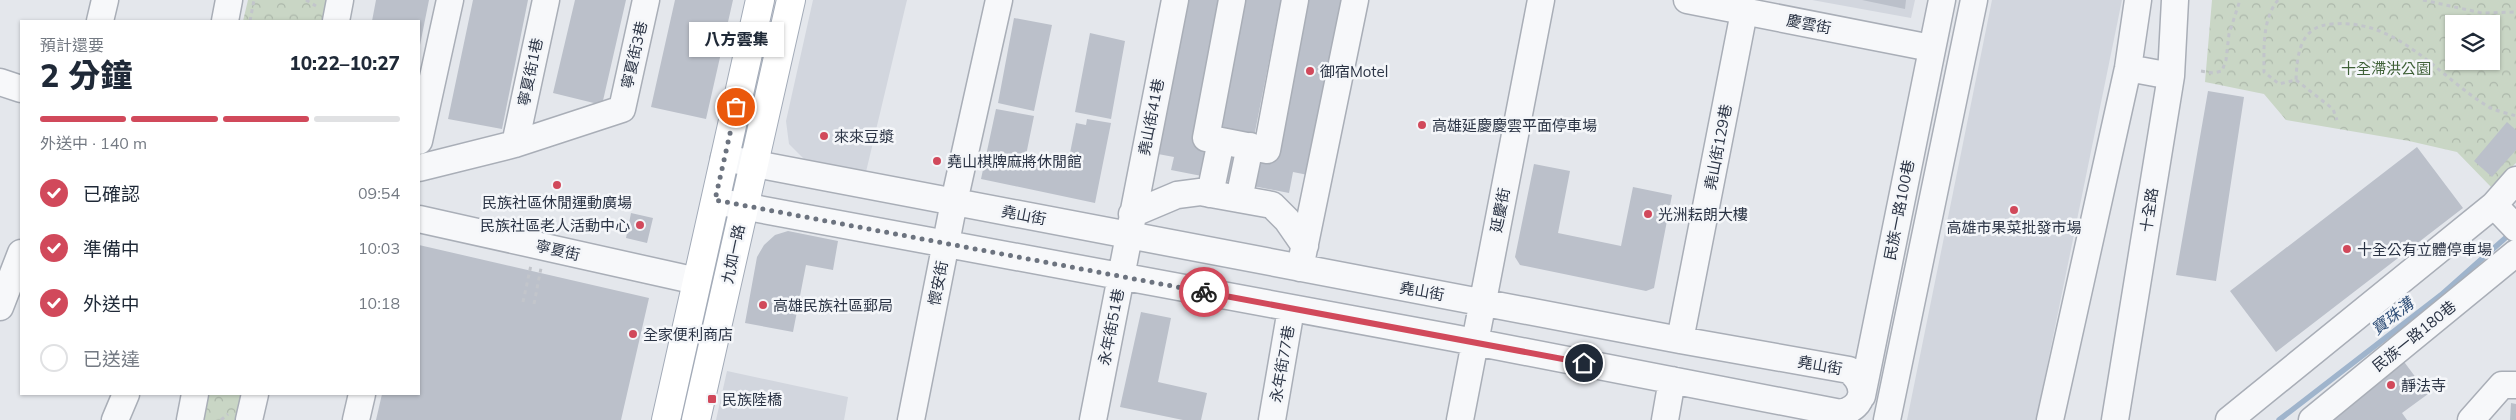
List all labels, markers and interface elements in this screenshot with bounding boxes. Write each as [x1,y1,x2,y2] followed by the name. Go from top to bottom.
[1785,10,1833,38] street label: 慶雲街
[2445,15,2500,70] map controls
[2445,15,2500,70] button: layers
[617,19,651,91] street label: 寧夏街3巷
[688,22,784,57] callout: 八方雲集
[704,29,769,49] text: 八方雲集
[40,35,104,55] text: 預計還要
[514,36,546,108] street label: 寧夏街1巷
[289,51,400,75] text: 10:22–10:27
[40,55,132,95] text: 2 分鐘
[2341,59,2431,78] park label: 十全滯洪公園
[1320,62,1388,81] place label: 御宿Motel
[1304,65,1316,77] marker: 御宿Motel
[1134,77,1168,157] street label: 堯山街41巷
[715,86,757,128] pin
[722,93,750,121] icon: bag
[1700,102,1736,192] street label: 堯山街129巷
[1432,116,1597,135] place label: 高雄延慶慶雲平面停車場
[1416,119,1428,131] marker: 高雄延慶慶雲平面停車場
[834,127,894,146] place label: 來來豆漿
[818,130,830,142] marker: 來來豆漿
[40,133,147,153] text: 外送中 · 140 m
[947,152,1082,171] place label: 堯山棋牌麻將休閒館
[931,155,943,167] marker: 堯山棋牌麻將休閒館
[1880,158,1918,262] street label: 民族一路100巷
[40,179,68,207] icon: check
[551,179,563,191] marker: 民族社區休閒運動廣場
[83,182,140,206] text: 已確認
[358,183,400,203] text: 09:54
[1486,186,1514,234] street label: 延慶街
[2136,186,2162,234] street label: 十全路
[482,193,632,212] place label: 民族社區休閒運動廣場
[1000,201,1048,229] street label: 堯山街
[2008,204,2020,216] marker: 高雄市果菜批發市場
[1658,205,1748,224] place label: 光洲耘朗大樓
[1642,208,1654,220] marker: 光洲耘朗大樓
[480,216,630,235] place label: 民族社區老人活動中心
[1946,218,2082,237] place label: 高雄市果菜批發市場
[634,219,646,231] marker: 民族社區老人活動中心
[717,223,749,285] street label: 九如一路
[40,234,68,262] icon: check
[534,236,582,264] street label: 寧夏街
[83,237,140,261] text: 準備中
[358,238,400,258] text: 10:03
[2357,240,2492,259] place label: 十全公有立體停車場
[2341,243,2353,255] marker: 十全公有立體停車場
[924,259,952,307] street label: 懷安街
[1179,267,1229,317] courier
[1190,278,1218,306] icon: bike
[1398,278,1446,304] street label: 堯山街
[1094,287,1128,367] street label: 永年街51巷
[40,289,68,317] icon: check
[83,292,140,316] text: 外送中
[2367,292,2419,339] water label: 寶珠溝
[358,293,400,313] text: 10:18
[773,296,893,315] place label: 高雄民族社區郵局
[2368,297,2460,375] street label: 民族一路180巷
[757,299,769,311] marker: 高雄民族社區郵局
[1266,324,1298,404] street label: 永年街77巷
[643,325,733,344] place label: 全家便利商店
[627,328,639,340] marker: 全家便利商店
[1563,342,1605,384] pin
[83,347,140,371] text: 已送達
[1570,349,1598,377] icon: home
[1796,352,1844,378] street label: 堯山街
[2401,376,2446,395] place label: 靜法寺
[2385,379,2397,391] marker: 靜法寺
[722,390,782,409] place label: 民族陸橋
[706,393,718,405] marker: 民族陸橋

